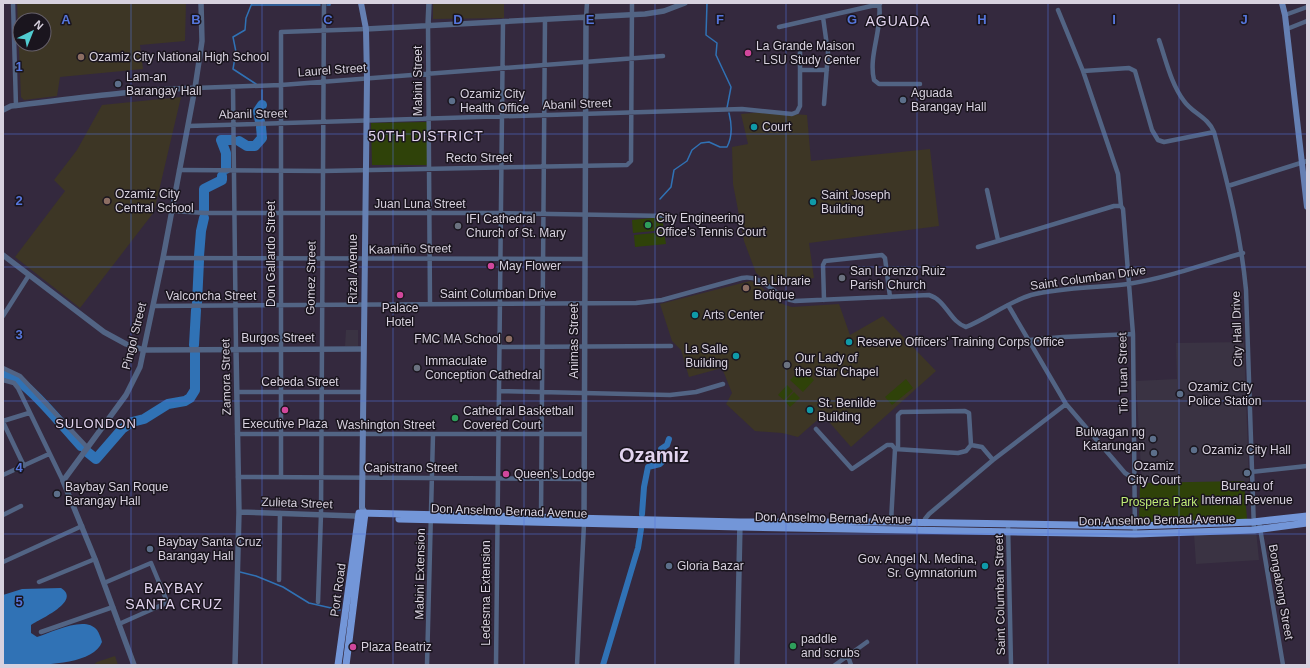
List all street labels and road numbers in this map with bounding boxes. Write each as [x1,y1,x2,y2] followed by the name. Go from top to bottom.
[411,45,425,116] street label: Mabini Street
[297,61,367,79] street label: Laurel Street
[542,96,612,112] street label: Abanil Street
[219,106,288,122] street label: Abanil Street
[446,151,513,165] street label: Recto Street
[374,197,466,211] street label: Juan Luna Street
[264,200,278,307] street label: Don Gallardo Street
[346,234,360,304] street label: Rizal Avenue
[303,240,319,315] street label: Gomez Street
[369,241,452,257] street label: Kaamiño Street
[1029,263,1147,293] street label: Saint Columban Drive
[440,287,557,301] street label: Saint Columban Drive
[166,289,257,303] street label: Valconcha Street
[1229,290,1245,367] street label: City Hall Drive
[119,300,149,371] street label: Pingol Street
[567,303,581,379] street label: Animas Street
[241,331,315,345] street label: Burgos Street
[1115,331,1131,414] street label: Tio Tuan Street
[218,338,234,415] street label: Zamora Street
[261,375,339,389] street label: Cebeda Street
[337,418,436,432] street label: Washington Street
[364,461,458,475] street label: Capistrano Street
[261,495,334,511] street label: Zulieta Street
[431,501,588,521] street label: Don Anselmo Bernad Avenue
[755,510,912,526] street label: Don Anselmo Bernad Avenue
[1079,512,1236,528] street label: Don Anselmo Bernad Avenue
[412,528,428,620] street label: Mabini Extension
[992,534,1008,655] street label: Saint Columban Street
[479,540,493,646] street label: Ledesma Extension
[1266,543,1296,642] street label: Bongabong Street
[327,562,349,618] street label: Port Road

